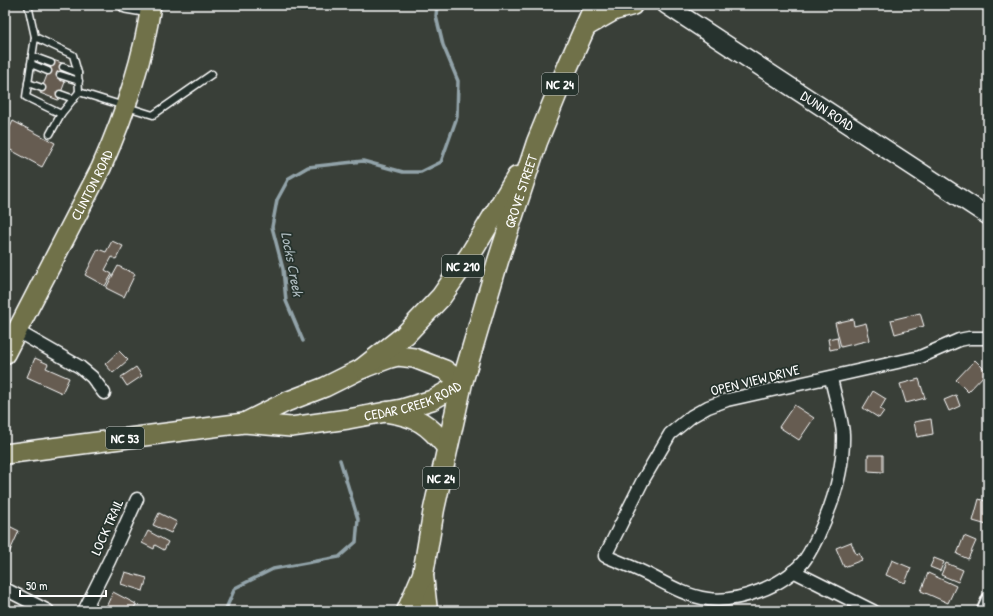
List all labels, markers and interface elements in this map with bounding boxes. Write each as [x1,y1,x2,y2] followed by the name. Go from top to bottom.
[542,73,578,95] road number: NC 24
[797,86,858,135] street label: DUNN ROAD
[66,146,117,223] street label: CLINTON ROAD
[499,151,541,230] street label: GROVE STREET
[276,230,309,300] water label: Locks Creek
[442,255,484,277] road number: NC 210
[708,359,801,400] street label: OPEN VIEW DRIVE
[362,375,464,425] street label: CEDAR CREEK ROAD
[106,427,144,449] road number: NC 53
[423,467,459,489] road number: NC 24
[86,496,127,558] street label: LOCK TRAIL
[20,572,106,598] scale bar
[26,577,47,594] text: 50 m

